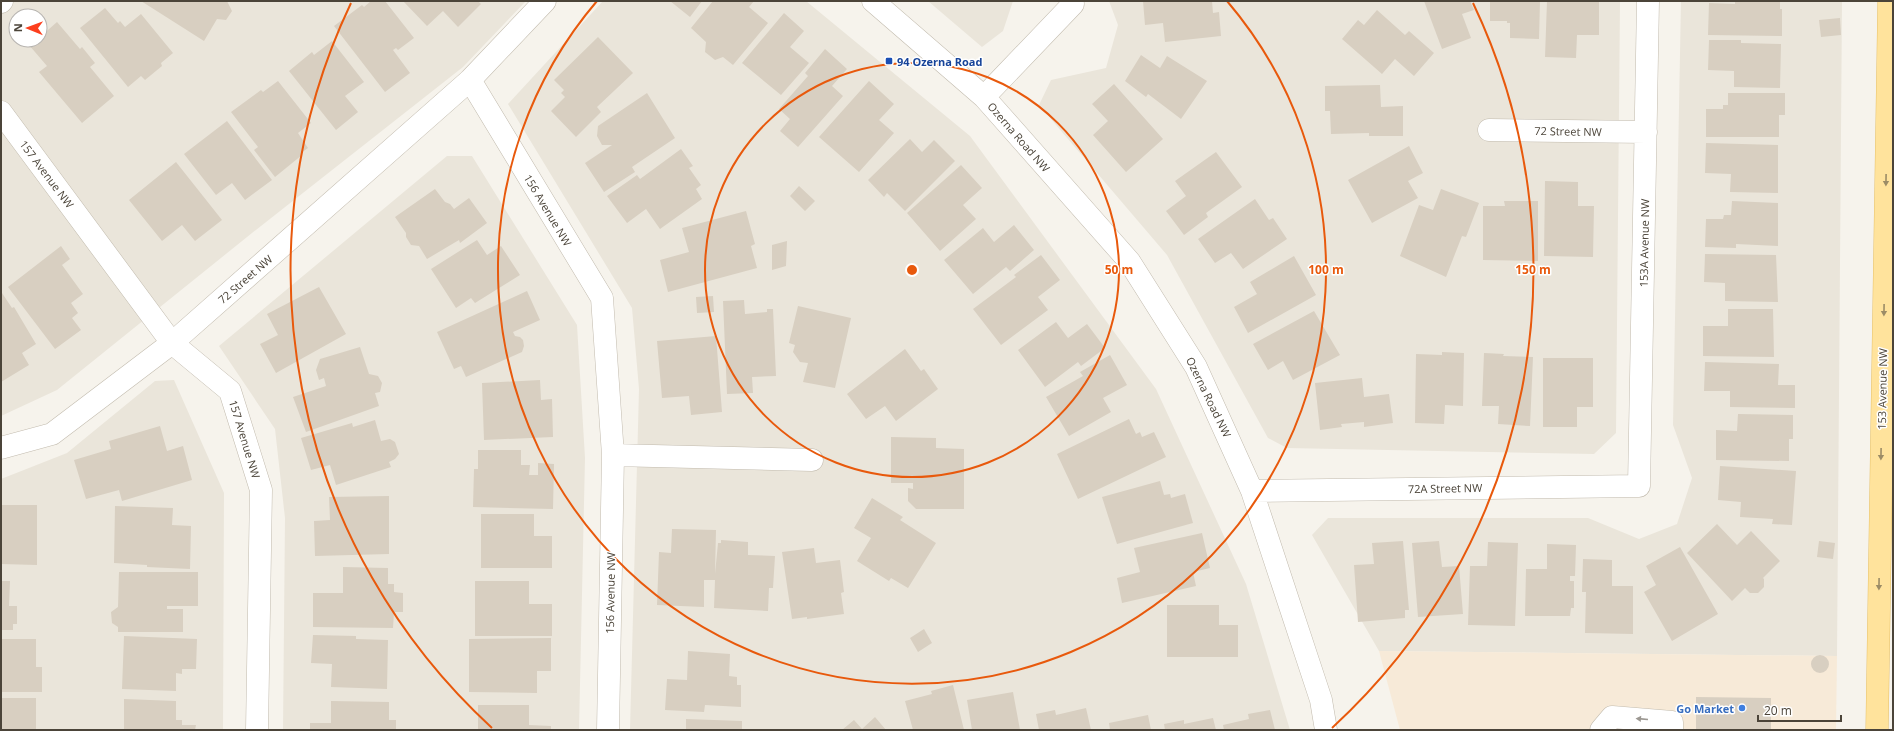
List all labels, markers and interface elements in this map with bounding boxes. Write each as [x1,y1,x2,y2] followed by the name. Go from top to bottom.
[8,8,48,48] north arrow
[10,23,25,32] text: N
[897,54,982,69] place label: 94 Ozerna Road
[884,56,894,66] marker: 94 Ozerna Road
[985,99,1053,175] street label: Ozerna Road NW
[1534,123,1602,139] street label: 72 Street NW
[17,137,77,211] street label: 157 Avenue NW
[521,171,575,249] street label: 156 Avenue NW
[1883,174,1889,187] one-way arrow
[1636,199,1652,287] street label: 153A Avenue NW
[215,251,275,307] street label: 72 Street NW
[1105,261,1133,278] text: 50 m
[1308,261,1344,278] text: 100 m
[1515,261,1551,278] text: 150 m
[905,263,919,277] centre of rings
[1881,304,1887,317] one-way arrow
[1874,348,1890,430] street label: 153 Avenue NW
[1183,354,1235,440] street label: Ozerna Road NW
[226,398,264,480] street label: 157 Avenue NW
[1878,448,1884,461] one-way arrow
[1408,480,1482,496] street label: 72A Street NW
[602,552,618,634] street label: 156 Avenue NW
[1876,578,1882,591] one-way arrow
[1758,697,1841,723] scale bar
[1676,701,1734,716] place label: Go Market
[1764,702,1792,719] text: 20 m
[1737,703,1747,713] marker: Go Market
[1636,716,1648,723] one-way arrow

